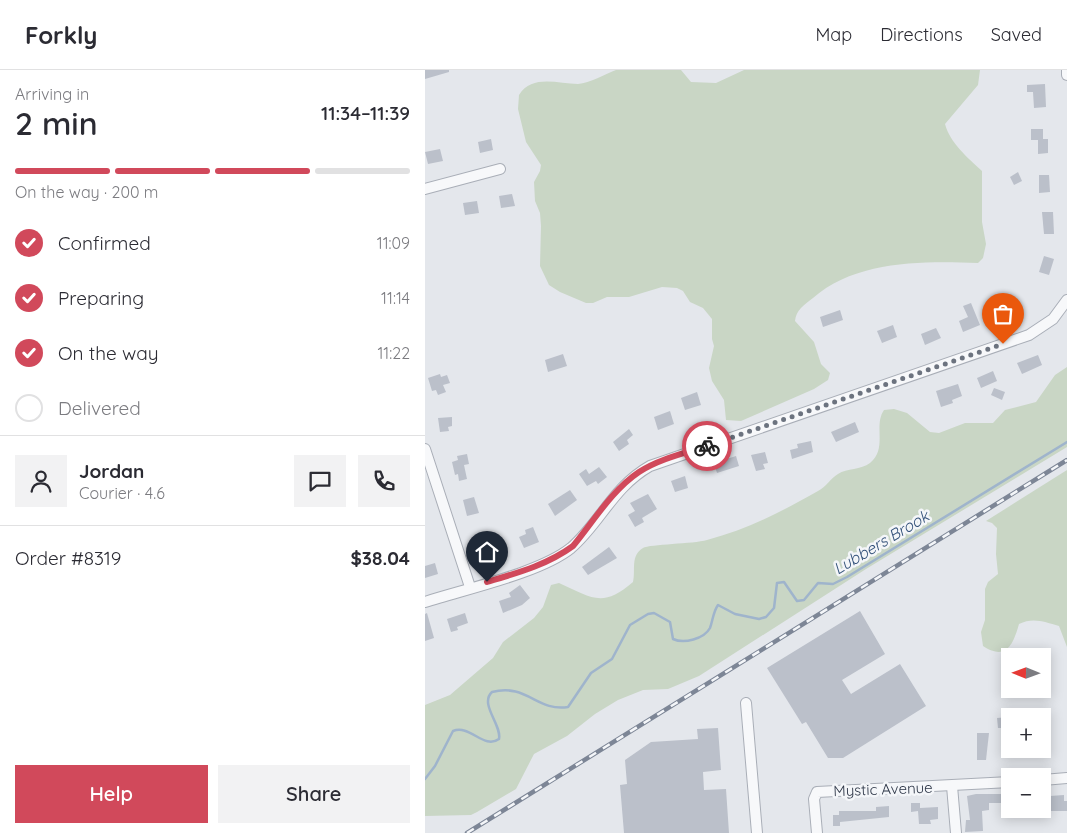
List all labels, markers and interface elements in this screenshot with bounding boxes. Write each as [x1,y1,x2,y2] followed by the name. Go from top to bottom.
[25,20,97,50] text: Forkly
[815,23,852,46] text: Map
[880,23,963,46] text: Directions
[991,23,1042,46] text: Saved
[15,84,89,104] text: Arriving in
[321,101,410,125] text: 11:34–11:39
[15,103,98,143] text: 2 min
[15,182,158,202] text: On the way · 200 m
[15,229,43,257] icon: check
[58,231,151,255] text: Confirmed
[377,233,410,253] text: 11:09
[15,284,43,312] icon: check
[58,286,144,310] text: Preparing
[381,288,410,308] text: 11:14
[982,293,1024,344] pin
[989,300,1017,328] icon: bag
[15,339,43,367] icon: check
[58,341,159,365] text: On the way
[377,343,410,363] text: 11:22
[58,396,141,420] text: Delivered
[682,421,732,471] courier
[693,432,721,460] icon: bike
[15,455,67,507] button: person
[294,455,346,507] button: chat
[358,455,410,507] button: phone
[79,459,144,483] text: Jordan
[79,483,165,503] text: Courier · 4.6
[829,505,934,578] water label: Lubbers Brook
[466,531,508,582] pin
[473,538,501,566] icon: home
[15,546,121,570] text: Order #8319
[350,546,410,570] text: $38.04
[1001,648,1051,698] north arrow
[1001,648,1051,818] map controls
[1001,708,1051,758] button: +
[15,765,208,823] button: Help
[218,765,410,823] button: Share
[1001,768,1051,818] button: −
[833,778,933,800] street label: Mystic Avenue

